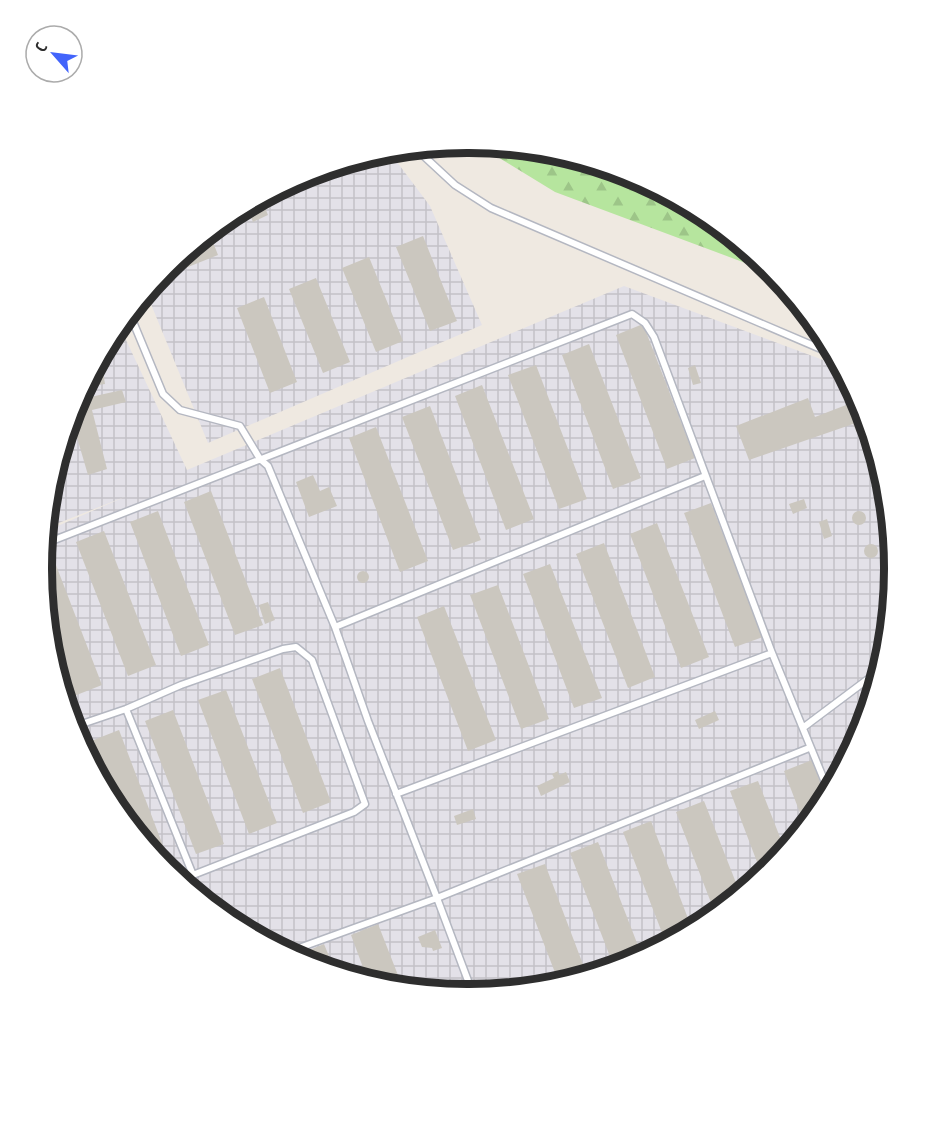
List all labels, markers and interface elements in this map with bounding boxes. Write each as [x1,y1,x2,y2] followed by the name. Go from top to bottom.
[24,24,84,84] north arrow
[30,38,52,55] text: С

